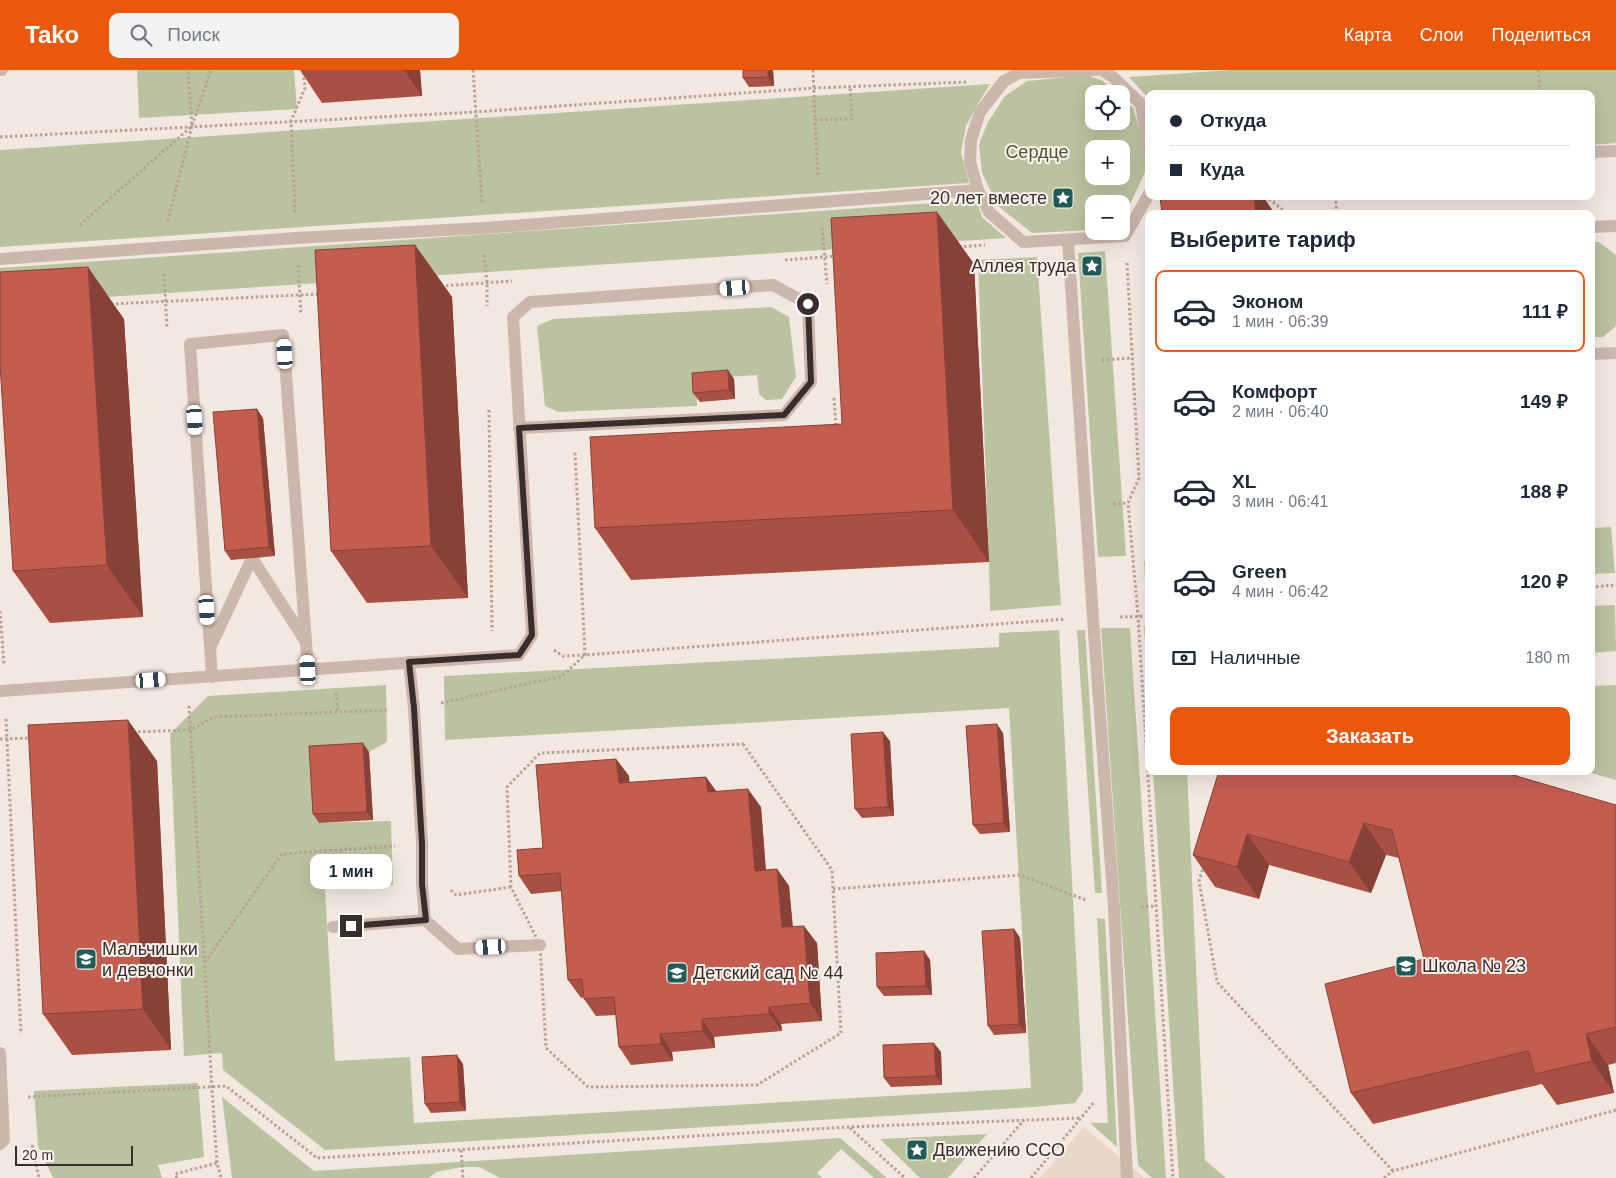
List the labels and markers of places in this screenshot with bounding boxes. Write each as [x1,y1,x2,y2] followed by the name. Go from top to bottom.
[1051,186,1075,210] place icon: 20 лет вместе
[930,188,1047,208] place label: 20 лет вместе
[1080,254,1104,278] place icon: Аллея труда
[971,256,1077,276] place label: Аллея труда
[102,939,198,980] place label: Мальчишки и девчонки
[74,947,98,971] school or university icon: Мальчишки и девчонки
[1394,954,1418,978] school or university icon: Школа № 23
[1422,956,1526,976] place label: Школа № 23
[665,961,689,985] school or university icon: Детский сад № 44
[693,963,843,983] place label: Детский сад № 44
[905,1138,929,1162] place icon: Движению ССО
[933,1140,1065,1160] place label: Движению ССО

